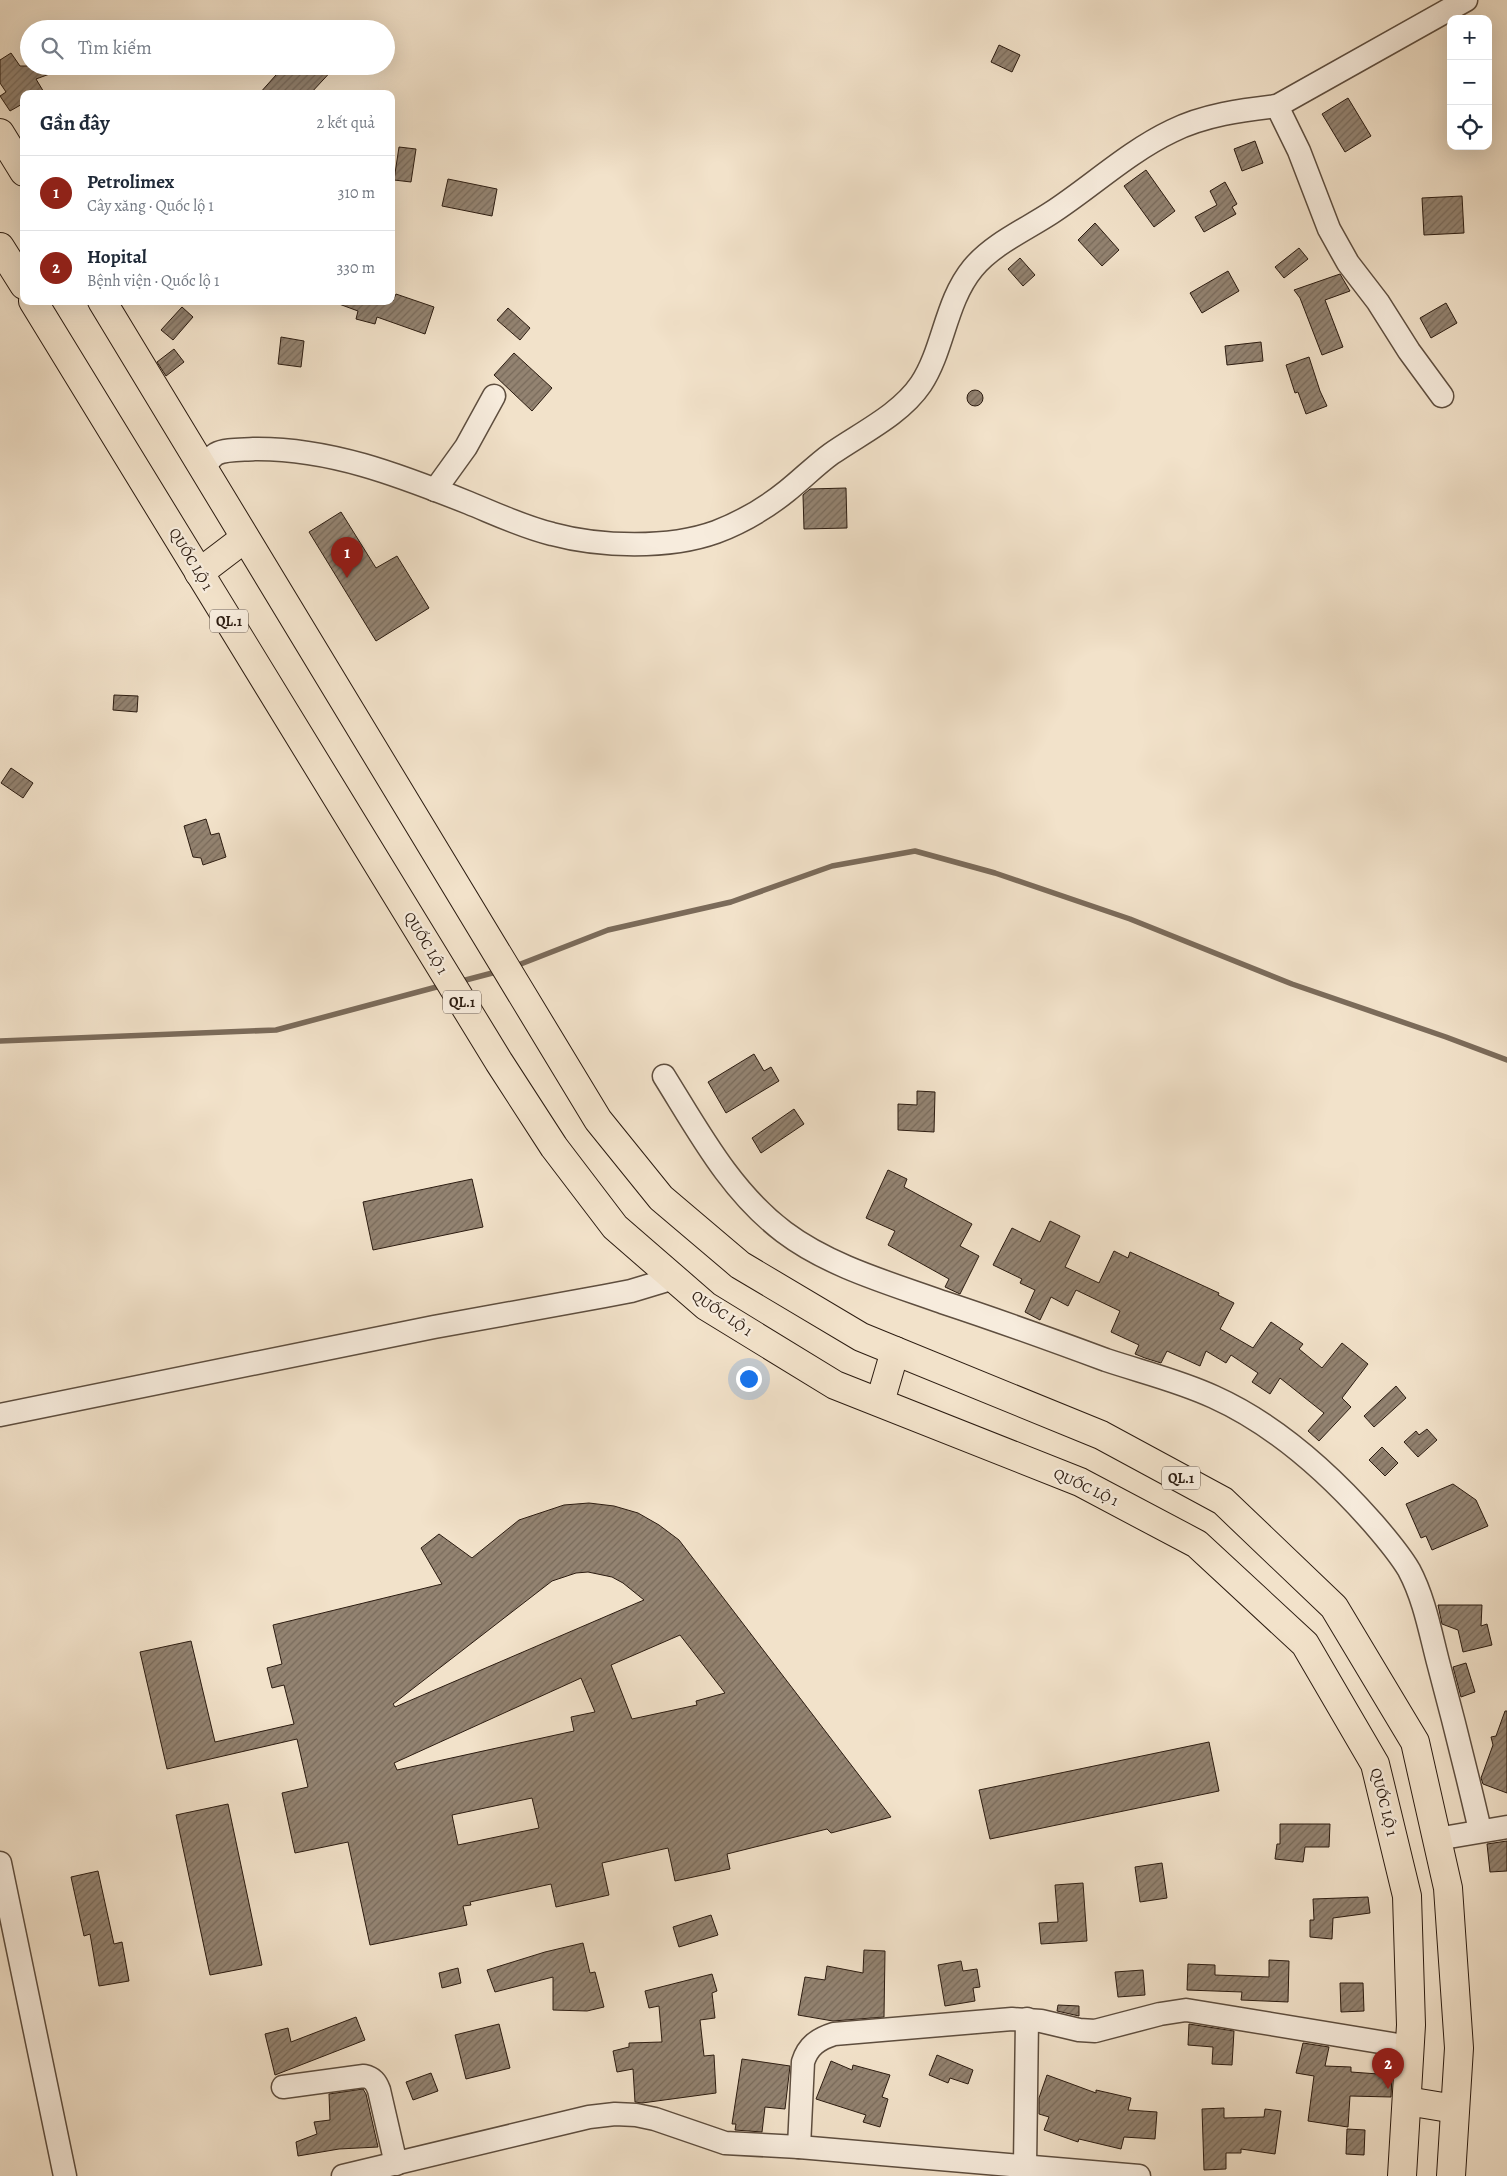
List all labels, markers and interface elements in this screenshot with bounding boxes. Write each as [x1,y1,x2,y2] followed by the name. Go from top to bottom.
[1447,15,1492,150] map controls
[1447,15,1492,60] button: +
[20,20,395,75] search box
[38,34,66,62] icon: search
[78,35,152,61] text: Tìm kiếm
[1447,60,1492,105] button: −
[1447,105,1492,150] button: locate
[40,109,110,137] text: Gần đây
[317,112,375,134] text: 2 kết quả
[87,169,174,195] text: Petrolimex
[53,182,59,204] text: 1
[338,182,375,204] text: 310 m
[87,195,214,217] text: Cây xăng · Quốc lộ 1
[87,244,147,270] text: Hopital
[52,257,60,279] text: 2
[337,257,375,279] text: 330 m
[87,270,219,292] text: Bệnh viện · Quốc lộ 1
[165,524,217,594] street label: QUỐC LỘ 1
[331,537,363,578] pin: 1
[210,610,248,632] road number: QL.1
[400,908,452,978] street label: QUỐC LỘ 1
[443,990,481,1014] road number: QL.1
[688,1285,756,1341] street label: QUỐC LỘ 1
[736,1366,762,1392] your location
[1050,1463,1122,1511] street label: QUỐC LỘ 1
[1162,1466,1200,1490] road number: QL.1
[1366,1766,1402,1838] street label: QUỐC LỘ 1
[1372,2048,1404,2089] pin: 2

